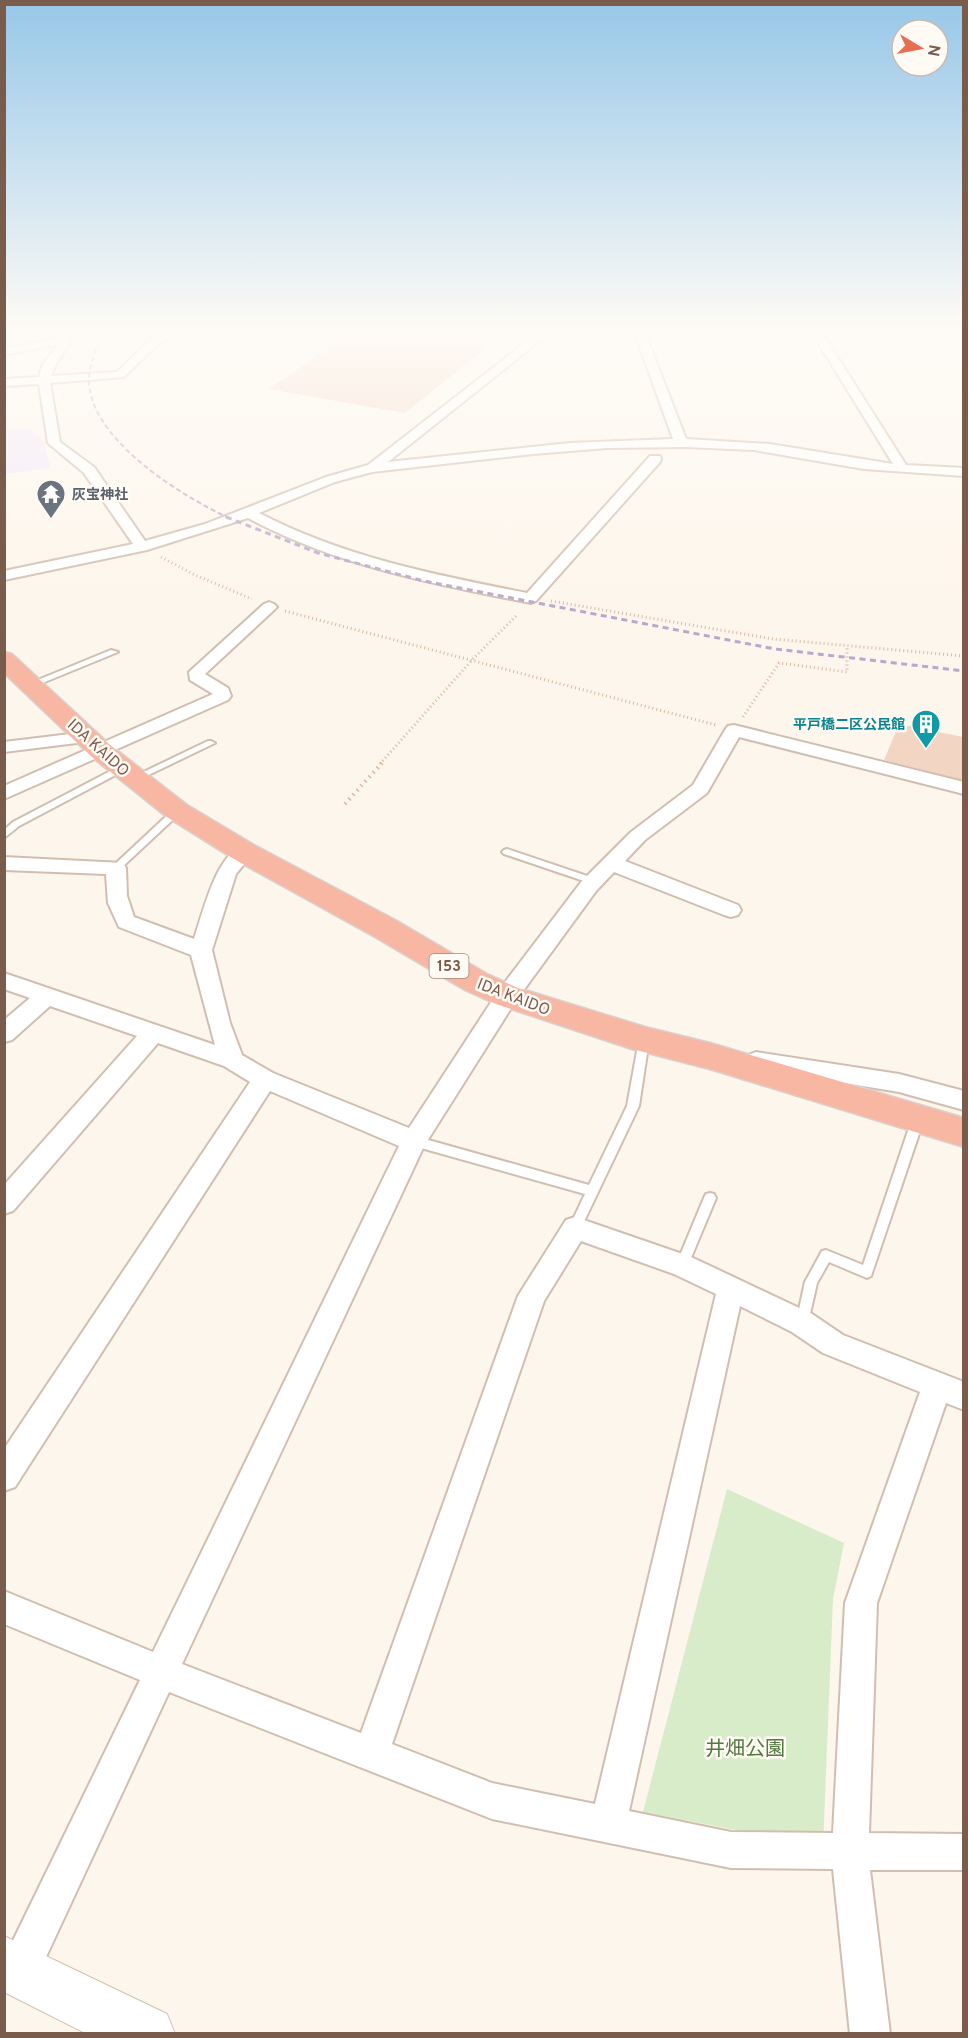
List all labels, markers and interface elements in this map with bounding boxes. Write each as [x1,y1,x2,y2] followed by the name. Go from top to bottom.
[890,18,950,78] north arrow
[922,43,944,58] text: N
[35,478,67,520] temple icon: 灰宝神社
[72,486,128,504] place label: 灰宝神社
[910,708,942,750] building icon: 平戸橋二区公民館
[62,715,133,782] street label: IDA KAIDO
[793,717,905,734] place label: 平戸橋二区公民館
[430,954,468,978] road number: 153
[474,975,553,1021] street label: IDA KAIDO
[705,1737,785,1763] park label: 井畑公園

